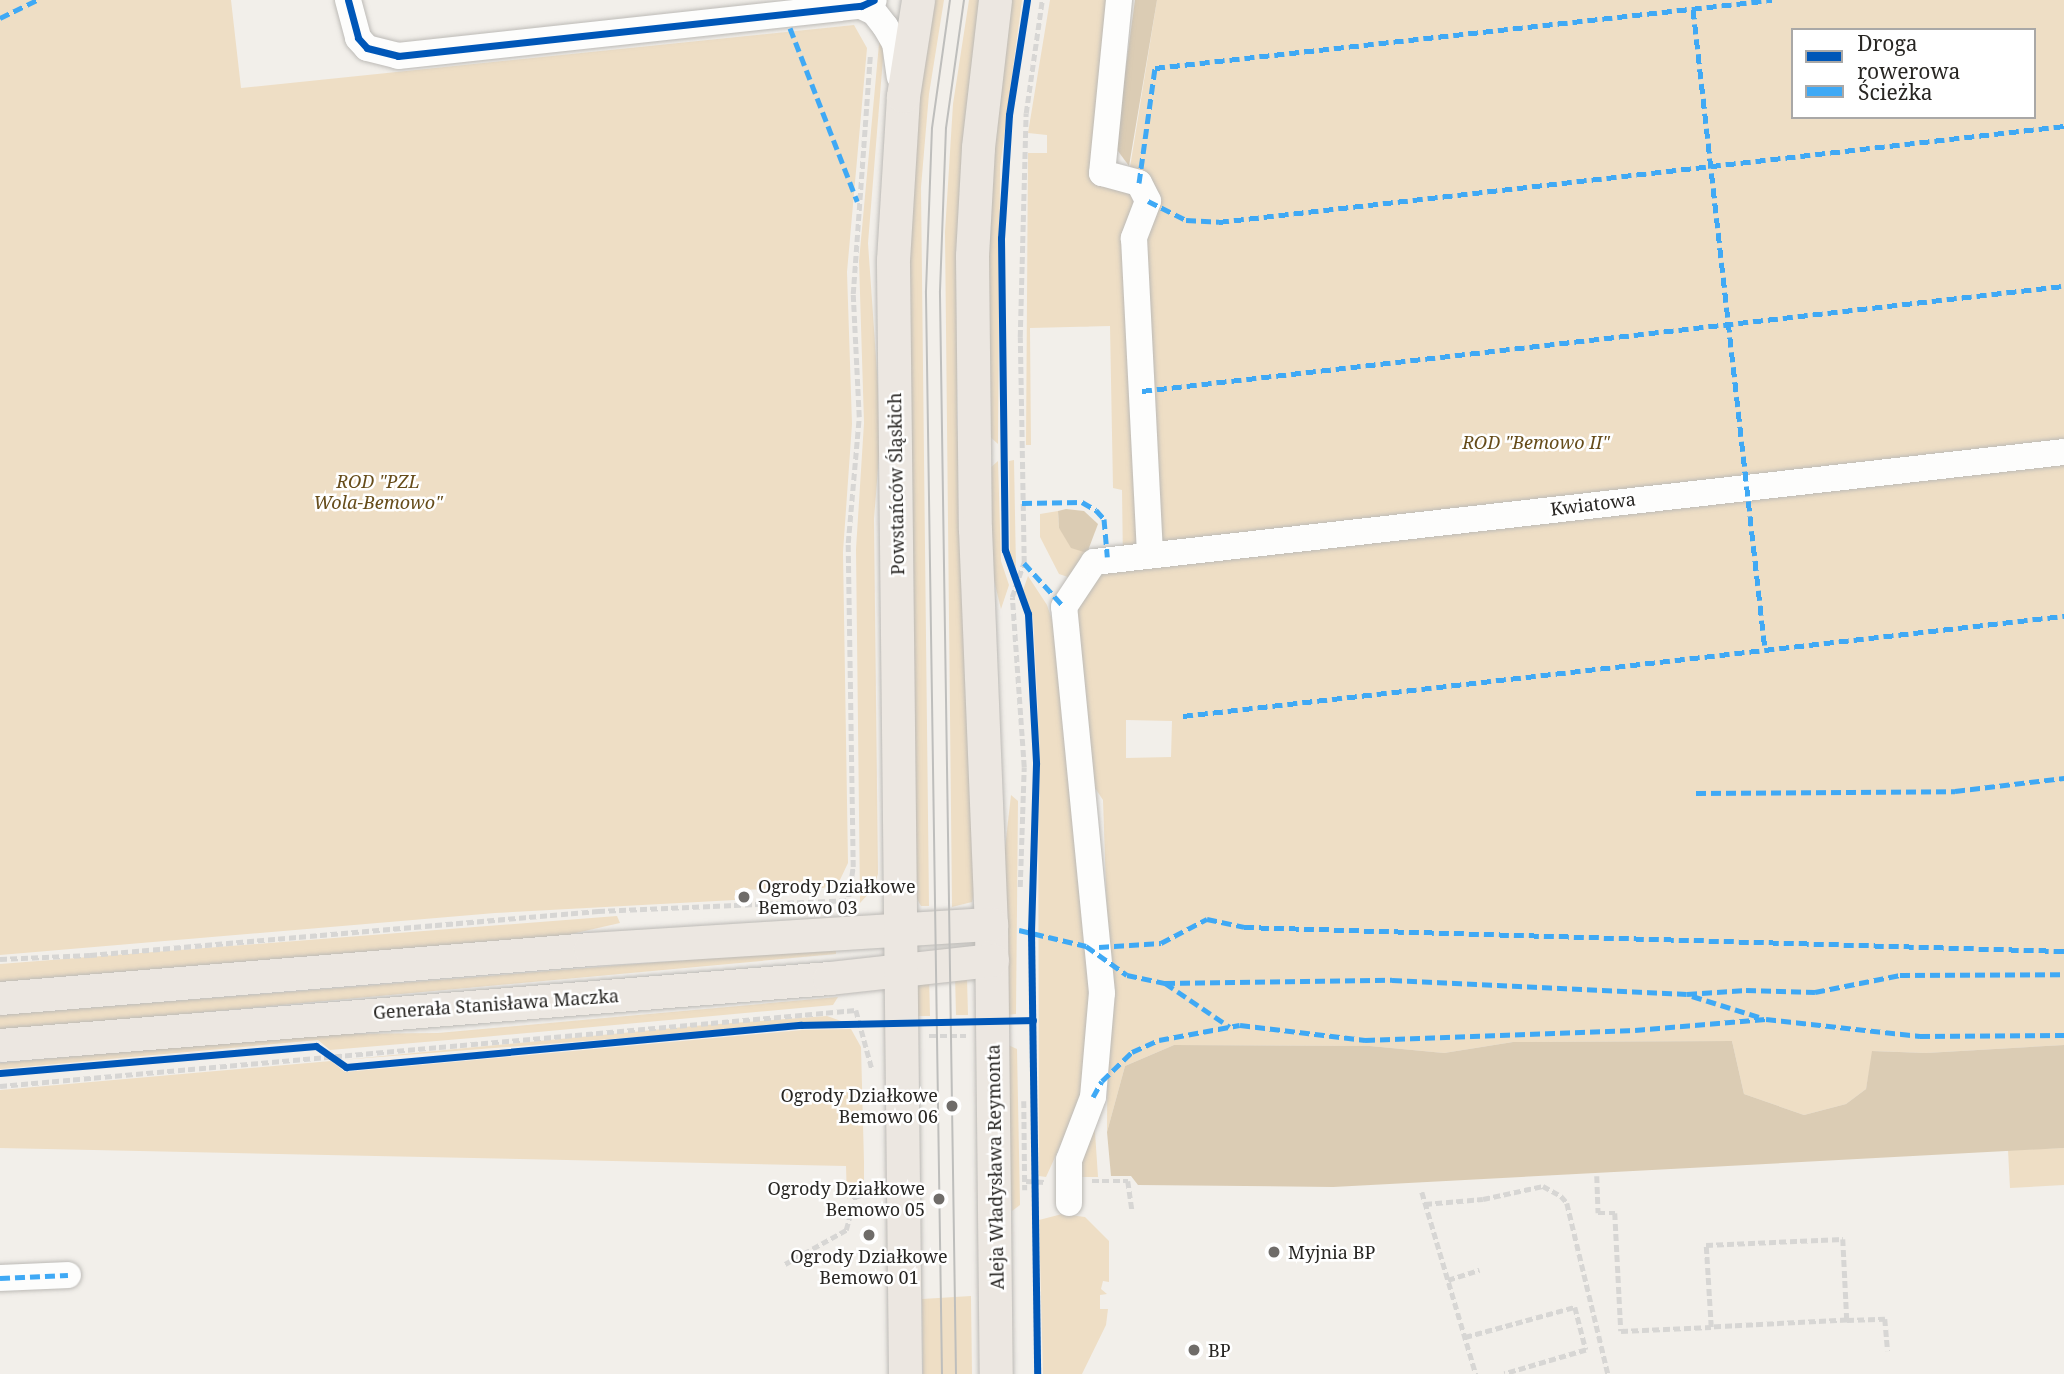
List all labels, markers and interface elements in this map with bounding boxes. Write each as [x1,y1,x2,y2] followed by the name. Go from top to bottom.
[1791,28,2036,119] legend
[1857,29,1960,85] text: Droga rowerowa
[1858,78,1933,106] text: Ścieżka
[884,393,908,575] street label: Powstańców Śląskich
[1462,431,1610,453] park label: ROD "Bemowo II"
[313,471,443,514] park label: ROD "PZL Wola-Bemowo"
[1549,488,1637,520] street label: Kwiatowa
[758,876,916,918] place label: Ogrody Działkowe Bemowo 03
[736,889,752,905] marker: Ogrody Działkowe Bemowo 03
[372,985,620,1023] street label: Generała Stanisława Maczka
[982,1044,1008,1290] street label: Aleja Władysława Reymonta
[780,1085,938,1128] place label: Ogrody Działkowe Bemowo 06
[944,1098,960,1114] marker: Ogrody Działkowe Bemowo 06
[767,1178,925,1220] place label: Ogrody Działkowe Bemowo 05
[931,1191,947,1207] marker: Ogrody Działkowe Bemowo 05
[861,1227,877,1243] marker: Ogrody Działkowe Bemowo 01
[1288,1241,1375,1263] place label: Myjnia BP
[1266,1244,1282,1260] marker: Myjnia BP
[790,1246,948,1288] place label: Ogrody Działkowe Bemowo 01
[1208,1339,1231,1361] place label: BP
[1186,1342,1202,1358] marker: BP

